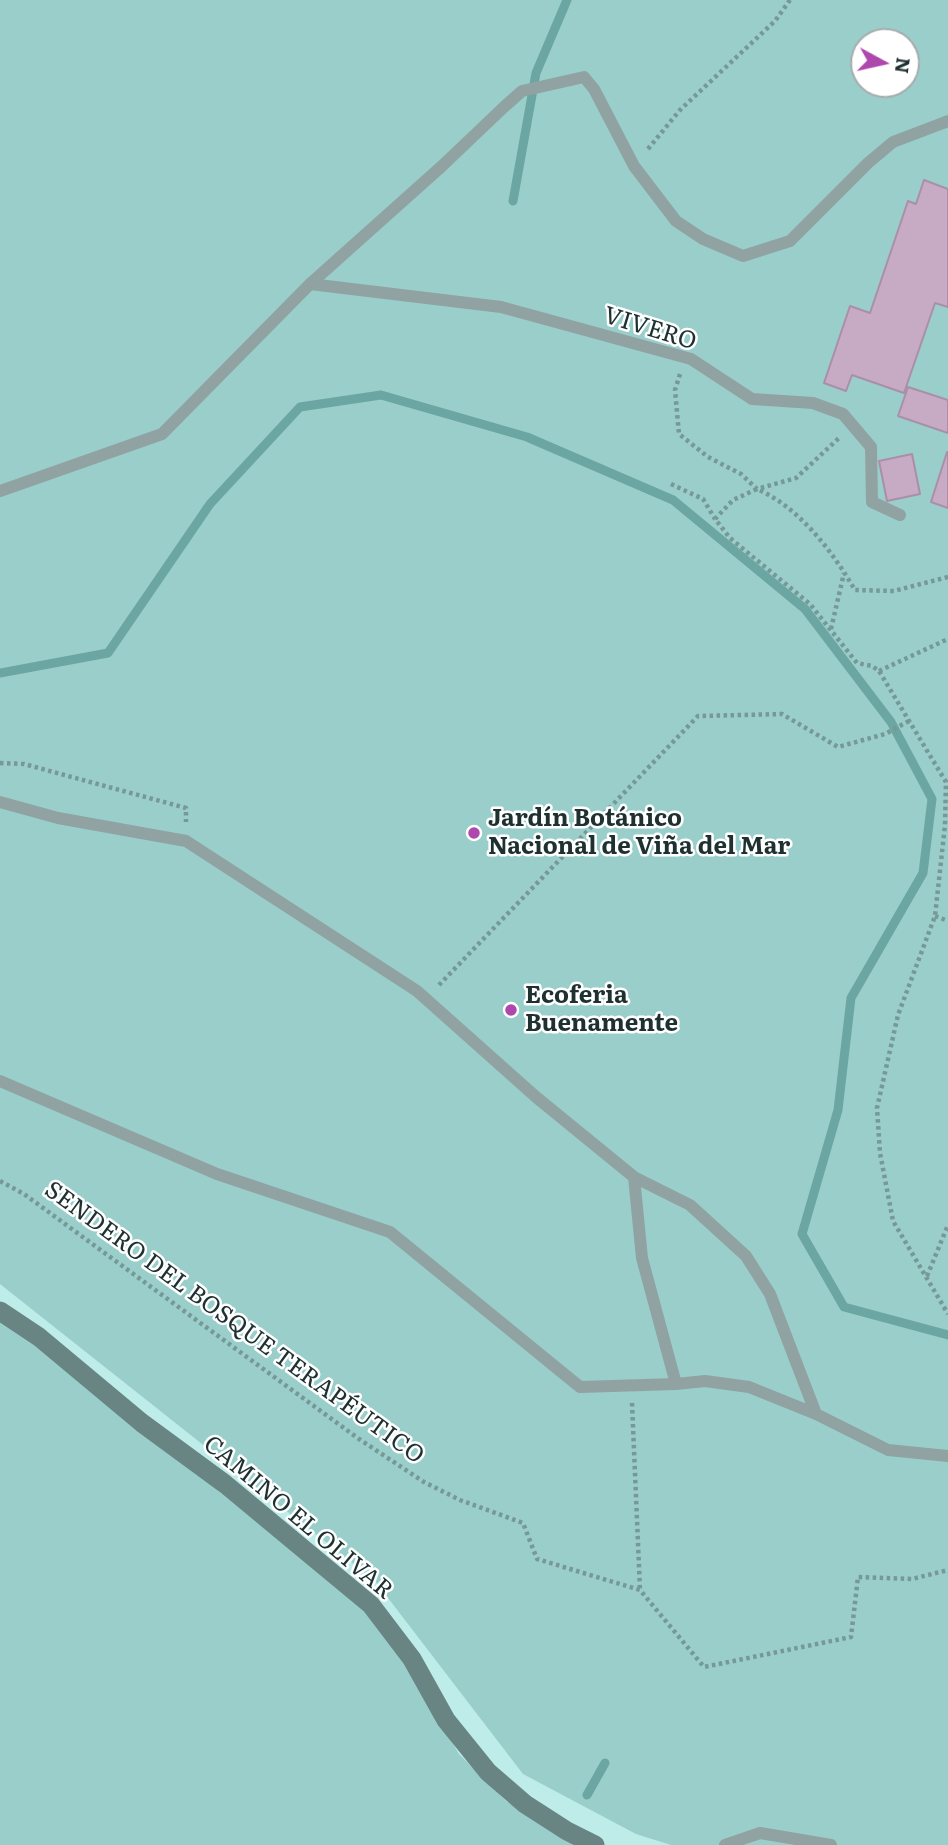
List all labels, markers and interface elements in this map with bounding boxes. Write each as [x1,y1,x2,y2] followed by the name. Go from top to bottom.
[850,28,920,98] north arrow
[889,56,919,75] text: N
[600,301,700,357] street label: VIVERO
[488,805,790,861] place label: Jardín Botánico Nacional de Viña del Mar
[466,825,482,841] marker: Jardín Botánico Nacional de Viña del Mar
[525,982,678,1038] place label: Ecoferia Buenamente
[503,1002,519,1018] marker: Ecoferia Buenamente
[39,1176,429,1470] street label: SENDERO DEL BOSQUE TERAPÉUTICO
[197,1430,399,1606] street label: CAMINO EL OLIVAR

